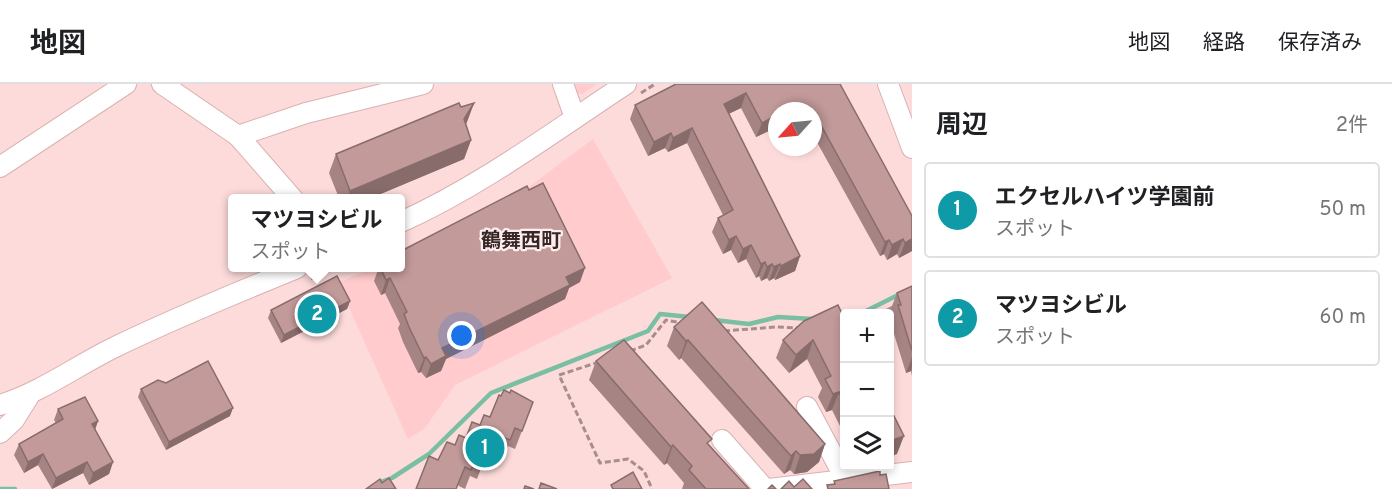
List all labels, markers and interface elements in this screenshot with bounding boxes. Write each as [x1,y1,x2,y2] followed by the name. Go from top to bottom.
[30,27,86,63] text: 地図
[1128,30,1170,57] text: 地図
[1203,30,1245,57] text: 経路
[1278,30,1362,57] text: 保存済み
[768,102,822,156] north arrow
[936,110,988,143] text: 周辺
[1336,113,1368,139] text: 2件
[995,185,1215,212] text: エクセルハイツ学園前
[228,194,405,272] popup
[954,197,962,223] text: 1
[1319,197,1366,223] text: 50 m
[250,208,383,235] text: マツヨシビル
[995,217,1075,243] text: スポット
[481,229,561,255] district label: 鶴舞西町
[250,240,330,266] text: スポット
[298,292,336,336] pin: 2
[995,293,1127,320] text: マツヨシビル
[951,305,964,331] text: 2
[1320,305,1366,331] text: 60 m
[840,309,894,471] map controls
[840,309,894,363] button: +
[447,321,476,350] your location
[995,325,1075,351] text: スポット
[840,363,894,417] button: −
[840,417,894,471] button: layers
[466,426,504,470] pin: 1

